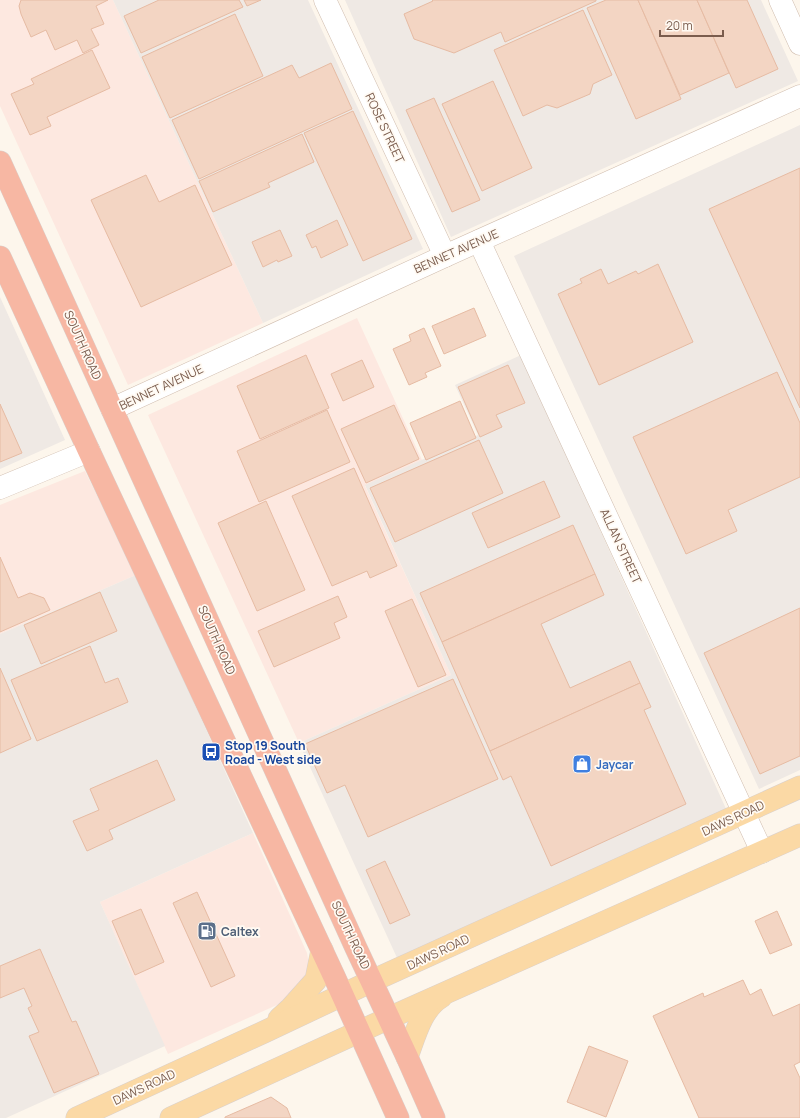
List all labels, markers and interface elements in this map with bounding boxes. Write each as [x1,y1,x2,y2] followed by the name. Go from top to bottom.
[660,12,723,38] scale bar
[666,17,693,34] text: 20 m
[361,90,409,167] street label: ROSE STREET
[411,225,501,277] street label: BENNET AVENUE
[60,308,106,382] street label: SOUTH ROAD
[116,360,206,414] street label: BENNET AVENUE
[596,506,646,587] street label: ALLAN STREET
[194,603,240,677] street label: SOUTH ROAD
[225,737,321,768] place label: Stop 19 South Road - West side
[200,741,222,763] bus stop icon: Stop 19 South Road - West side
[571,753,593,775] shop icon: Jaycar
[596,756,634,773] place label: Jaycar
[699,796,767,840] street label: DAWS ROAD
[328,898,374,972] street label: SOUTH ROAD
[196,920,218,942] fuel station icon: Caltex
[221,923,259,940] place label: Caltex
[404,930,472,974] street label: DAWS ROAD
[110,1065,178,1109] street label: DAWS ROAD

